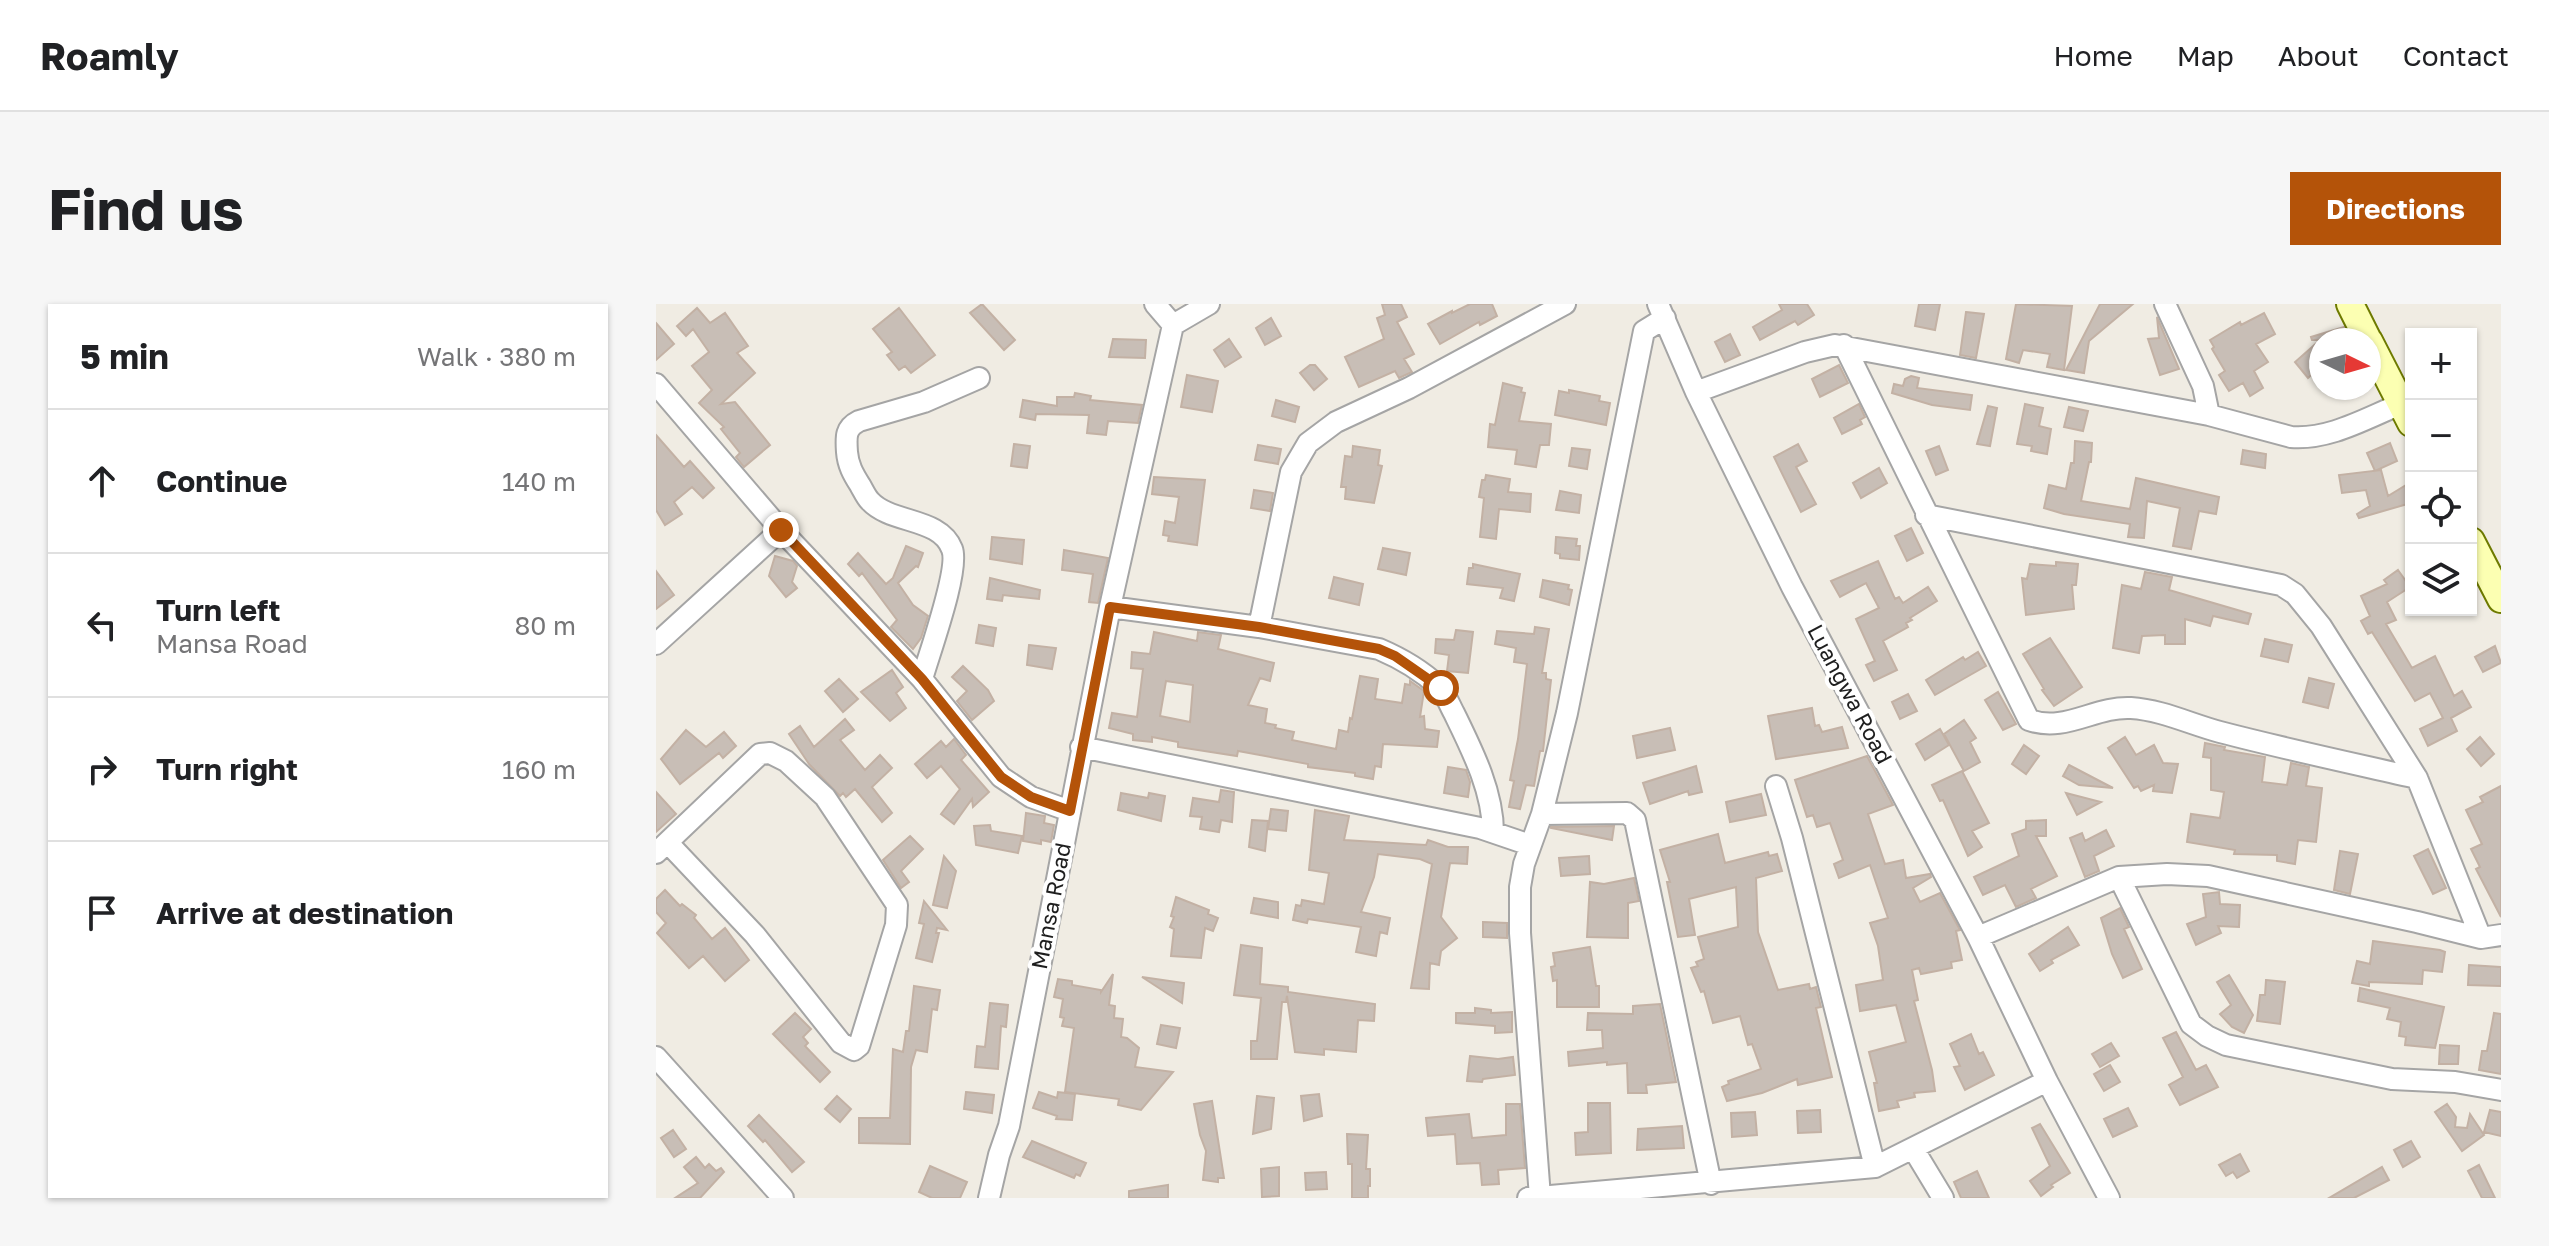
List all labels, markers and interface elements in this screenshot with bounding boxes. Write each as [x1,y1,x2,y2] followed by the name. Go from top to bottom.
[40,33,179,78] text: Roamly
[2054,39,2133,72] text: Home
[2177,39,2234,72] text: Map
[2278,39,2359,72] text: About
[2403,39,2509,72] text: Contact
[2290,172,2501,245] button: Directions
[48,175,244,242] text: Find us
[2309,328,2381,400] north arrow
[2405,328,2477,616] map controls
[2405,328,2477,400] button: +
[80,336,169,376] text: 5 min
[417,341,576,372] text: Walk · 380 m
[2405,400,2477,472] button: −
[80,459,124,503] icon: ahead
[156,463,287,499] text: Continue
[502,466,576,497] text: 140 m
[2405,472,2477,544] button: locate
[763,512,799,548] route end
[2405,544,2477,616] button: layers
[156,592,281,628] text: Turn left
[80,603,124,647] icon: left
[515,610,576,641] text: 80 m
[1802,619,1899,768] street label: Luangwa Road
[156,628,308,659] text: Mansa Road
[1423,670,1459,706] route start
[80,747,124,791] icon: right
[156,751,298,787] text: Turn right
[502,754,576,785] text: 160 m
[1025,840,1076,971] street label: Mansa Road
[80,891,124,935] icon: arrive
[156,895,453,931] text: Arrive at destination

